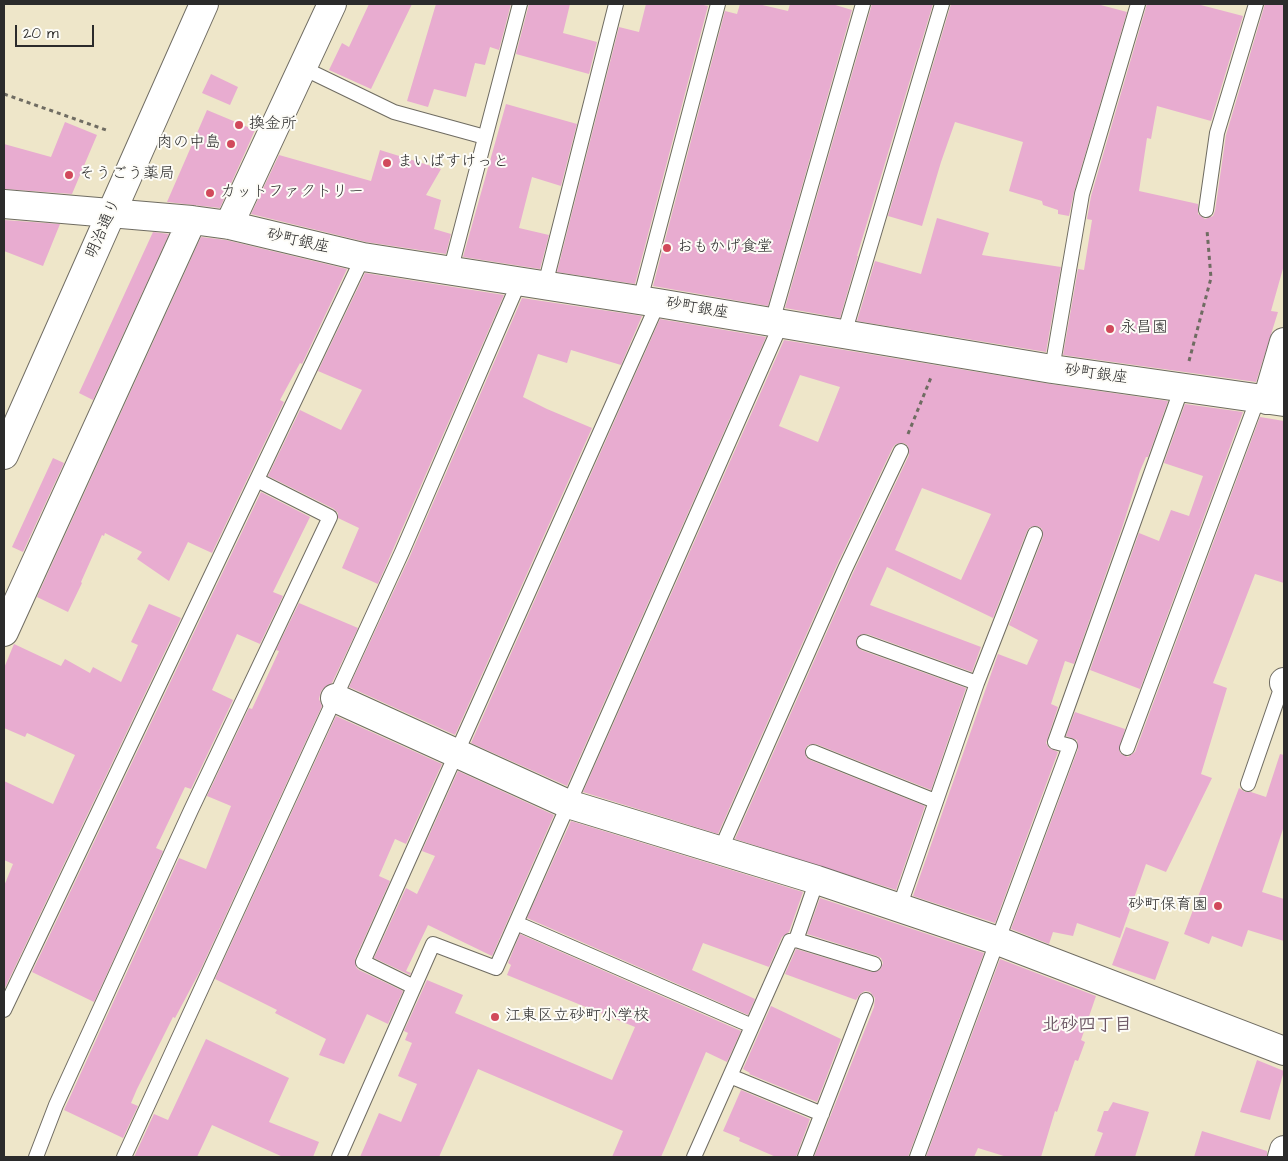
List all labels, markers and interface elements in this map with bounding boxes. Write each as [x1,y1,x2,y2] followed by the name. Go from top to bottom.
[18,15,96,47] scale bar
[23,23,59,44] text: 20 m
[249,115,297,135] place label: 換金所
[233,119,245,131] marker: 換金所
[157,134,221,154] place label: 肉の中島
[225,138,237,150] marker: 肉の中島
[397,153,509,173] place label: まいばすけっと
[381,157,393,169] marker: まいばすけっと
[79,165,175,185] place label: そうごう薬局
[63,169,75,181] marker: そうごう薬局
[220,183,364,203] place label: カットファクトリー
[204,187,216,199] marker: カットファクトリー
[82,196,126,262] street label: 明治通り
[265,225,331,259] street label: 砂町銀座
[677,238,773,258] place label: おもかげ食堂
[661,242,673,254] marker: おもかげ食堂
[664,294,730,324] street label: 砂町銀座
[1120,319,1168,339] place label: 永昌園
[1104,323,1116,335] marker: 永昌園
[1063,361,1129,389] street label: 砂町銀座
[1128,896,1208,916] place label: 砂町保育園
[1212,900,1224,912] marker: 砂町保育園
[505,1007,649,1027] place label: 江東区立砂町小学校
[489,1011,501,1023] marker: 江東区立砂町小学校
[1042,1015,1132,1037] district label: 北砂四丁目

